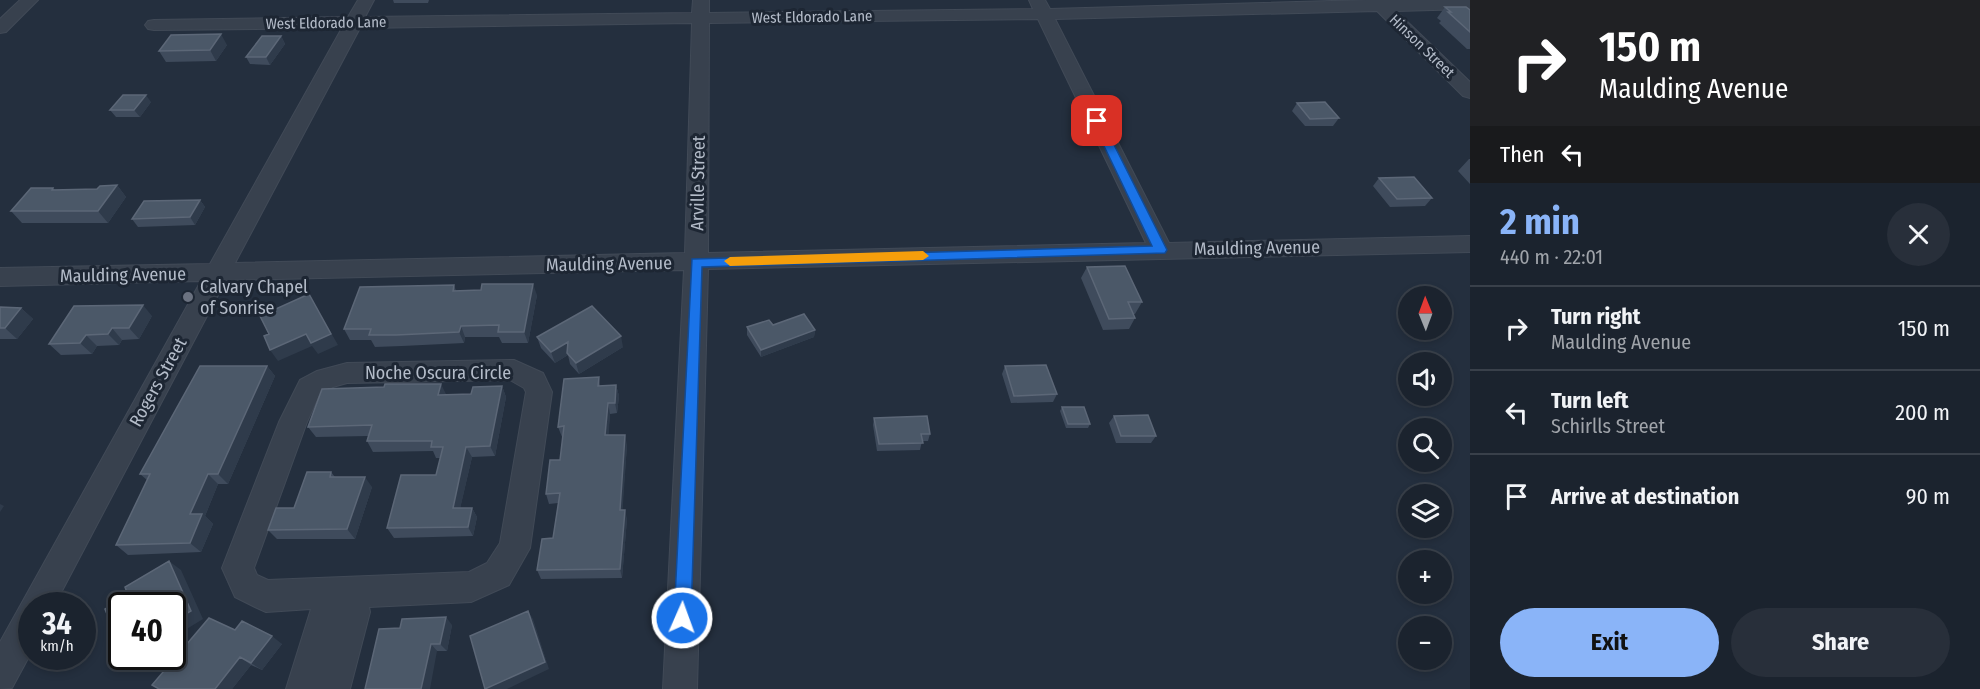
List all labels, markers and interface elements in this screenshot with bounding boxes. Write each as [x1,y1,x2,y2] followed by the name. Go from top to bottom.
[751,7,873,27] street label: West Eldorado Lane
[1386,11,1458,82] street label: Hinson Street
[265,13,387,33] street label: West Eldorado Lane
[1599,22,1701,72] text: 150 m
[1500,24,1578,102] icon: right
[1599,73,1788,105] text: Maulding Avenue
[1071,95,1122,146] pin
[1080,104,1113,137] icon: arrive
[686,135,710,231] street label: Arville Street
[1556,138,1589,171] icon: left
[1500,141,1544,168] text: Then
[1500,200,1580,244] text: 2 min
[1887,203,1950,266] button: close
[1194,236,1320,260] street label: Maulding Avenue
[1500,245,1603,269] text: 440 m · 22:01
[546,252,672,276] street label: Maulding Avenue
[60,263,186,287] street label: Maulding Avenue
[200,276,308,319] place label: Calvary Chapel of Sonrise
[1398,286,1452,340] north arrow
[1398,286,1452,670] map controls
[181,290,195,304] marker: Calvary Chapel of Sonrise
[1551,303,1640,330] text: Turn right
[1500,312,1533,345] icon: right
[1898,315,1950,342] text: 150 m
[1551,330,1691,354] text: Maulding Avenue
[125,334,191,430] street label: Rogers Street
[1398,352,1452,406] button: sound
[365,362,511,384] street label: Noche Oscura Circle
[1551,387,1629,414] text: Turn left
[1500,396,1533,429] icon: left
[1895,399,1950,426] text: 200 m
[1551,414,1665,438] text: Schirlls Street
[1398,418,1452,472] button: search
[1500,480,1533,513] icon: arrive
[1551,483,1739,510] text: Arrive at destination
[1906,483,1950,510] text: 90 m
[1398,484,1452,538] button: layers
[1398,550,1452,604] button: +
[650,586,714,650] position arrow
[108,592,186,670] speed limit sign: 40
[42,606,72,642] text: 34
[1500,608,1719,677] button: Exit
[1731,608,1950,677] button: Share
[1398,616,1452,670] button: −
[40,637,74,655] text: km/h

